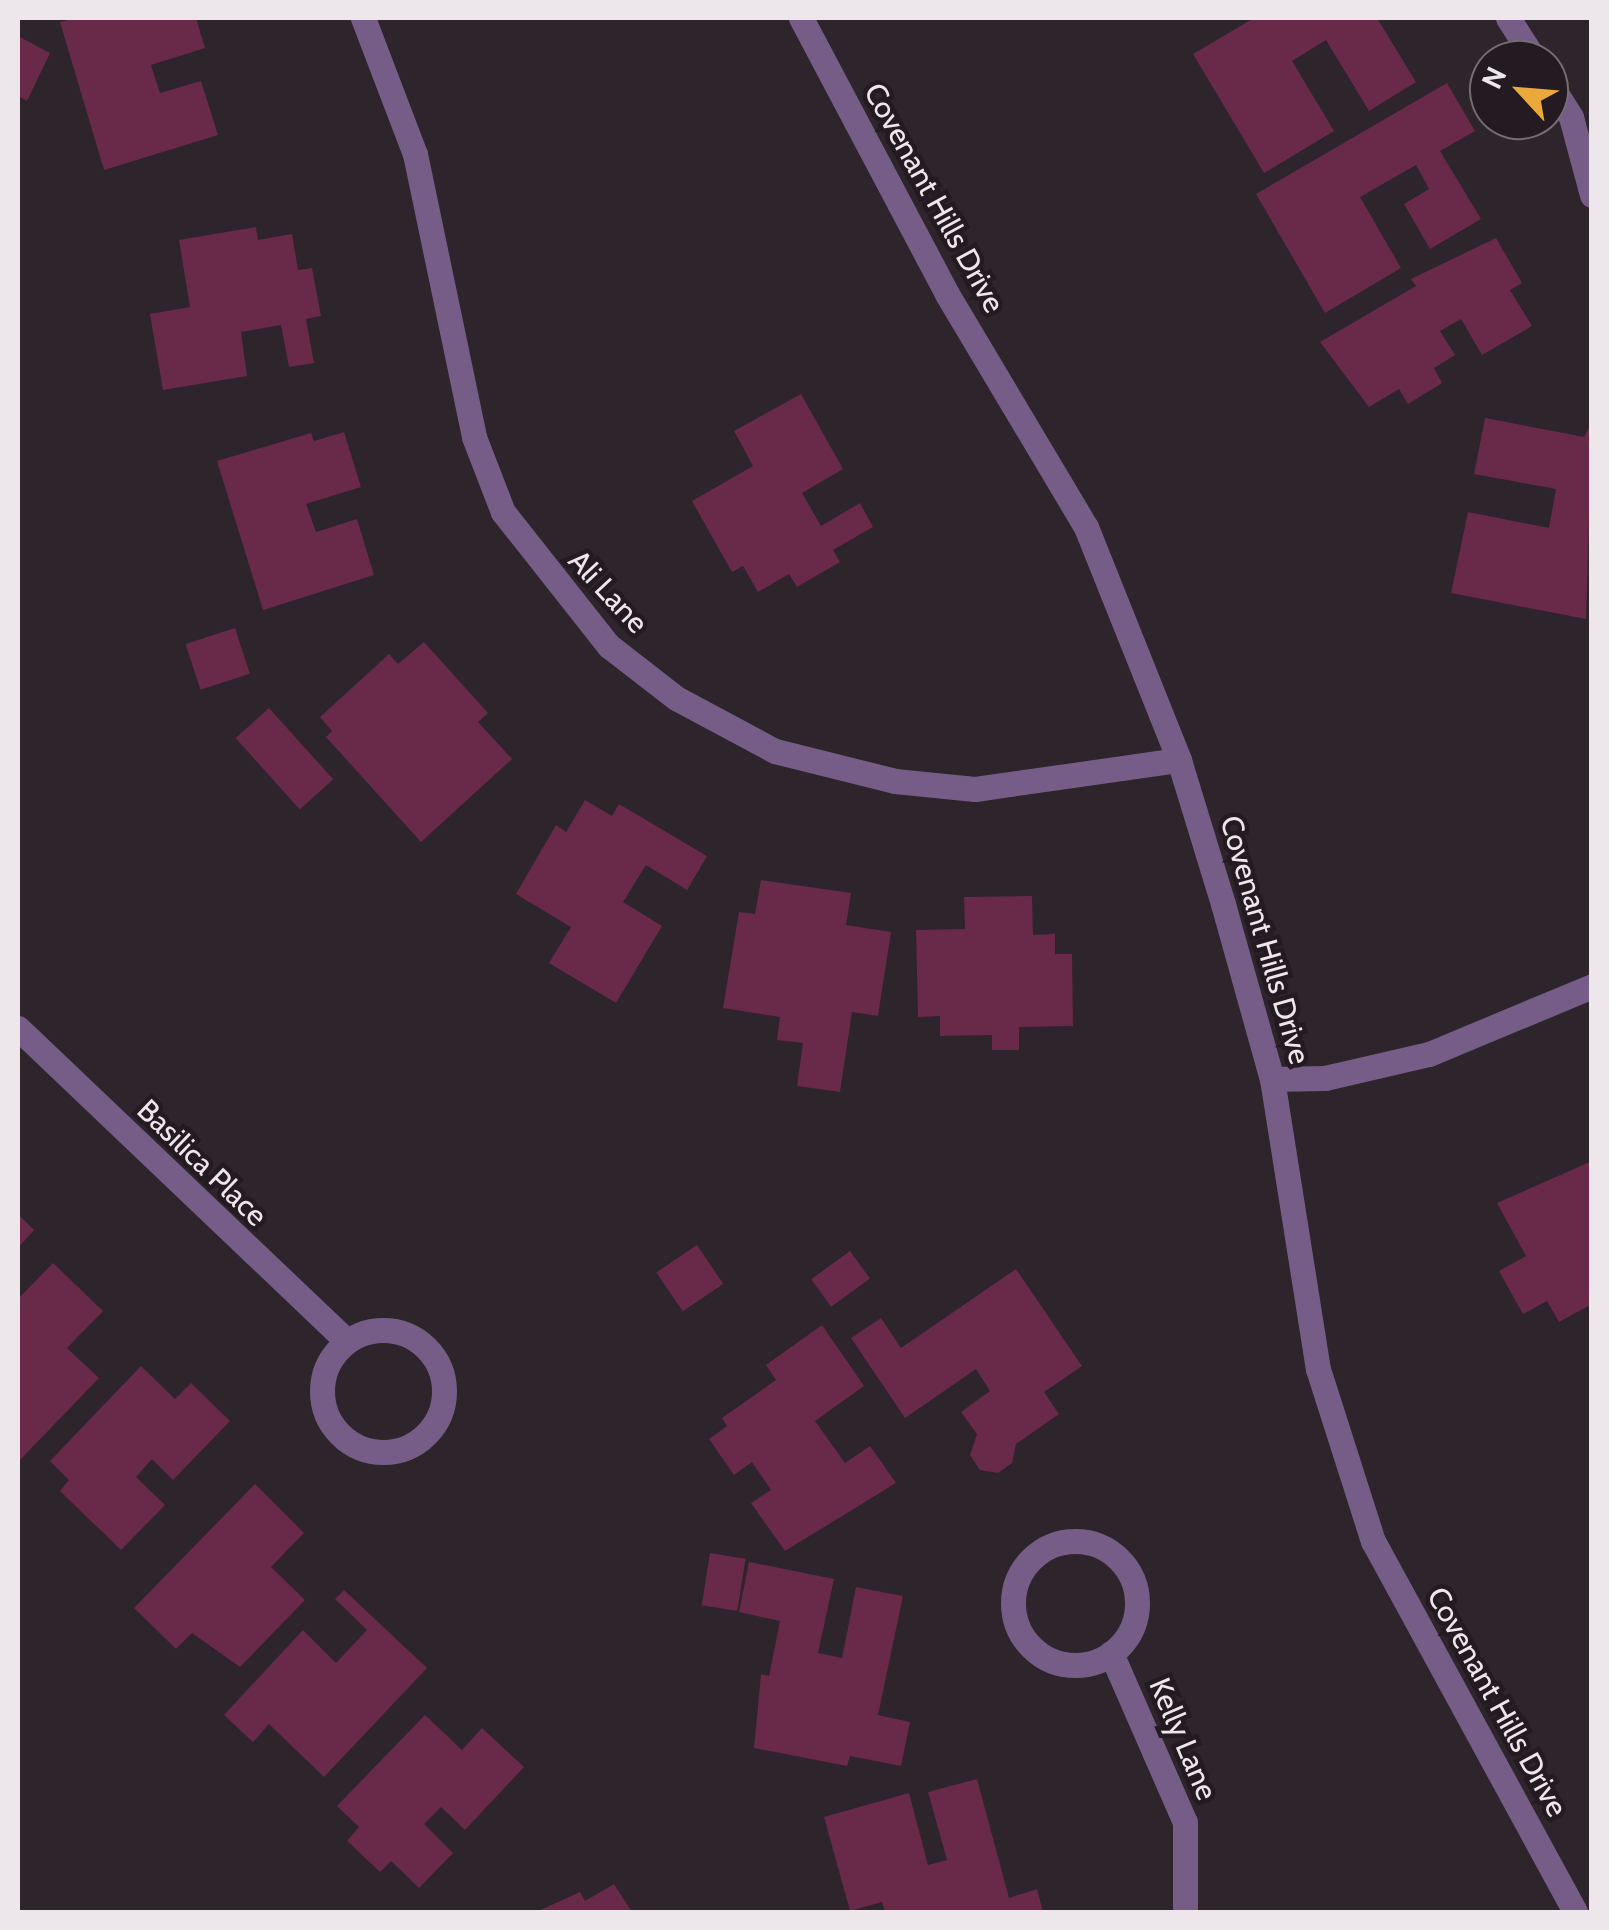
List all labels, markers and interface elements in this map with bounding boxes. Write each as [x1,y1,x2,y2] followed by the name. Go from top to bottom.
[1469,40,1569,140] north arrow
[1474,61,1513,94] text: N
[856,77,1012,319] street label: Covenant Hills Drive
[561,543,655,641] street label: Ali Lane
[1212,812,1318,1068] street label: Covenant Hills Drive
[130,1092,274,1234] street label: Basilica Place
[1419,1581,1575,1823] street label: Covenant Hills Drive
[1141,1673,1225,1805] street label: Kelly Lane

